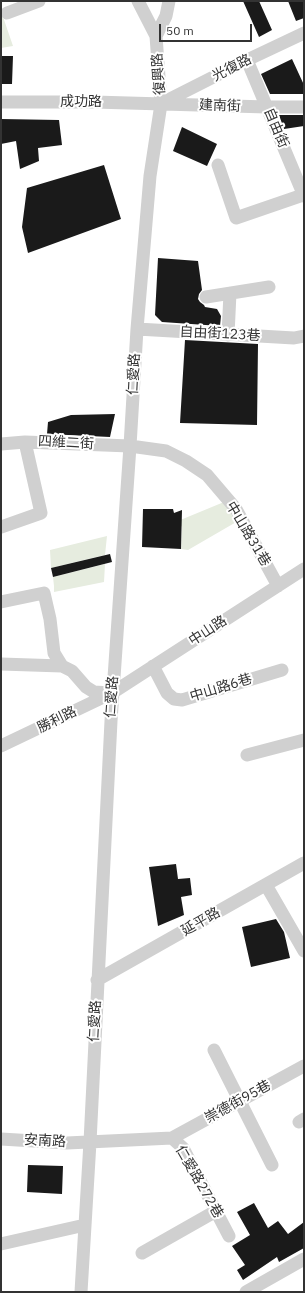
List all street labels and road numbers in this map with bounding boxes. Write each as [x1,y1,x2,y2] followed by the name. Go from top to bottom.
[209,51,255,85] street label: 光復路
[149,52,169,96] street label: 復興路
[60,94,102,110] street label: 成功路
[199,97,241,115] street label: 建南街
[260,105,292,151] street label: 自由街
[179,323,261,345] street label: 自由街123巷
[125,353,143,395] street label: 仁愛路
[38,433,94,453] street label: 四維二街
[222,498,274,570] street label: 中山路31巷
[186,613,230,649] street label: 中山路
[188,671,254,705] street label: 中山路6巷
[102,675,122,719] street label: 仁愛路
[34,703,80,737] street label: 勝利路
[179,904,223,940] street label: 延平路
[86,1000,104,1042] street label: 仁愛路
[202,1077,274,1127] street label: 崇德街95巷
[24,1132,66,1150] street label: 安南路
[171,1143,227,1221] street label: 仁愛路272巷

